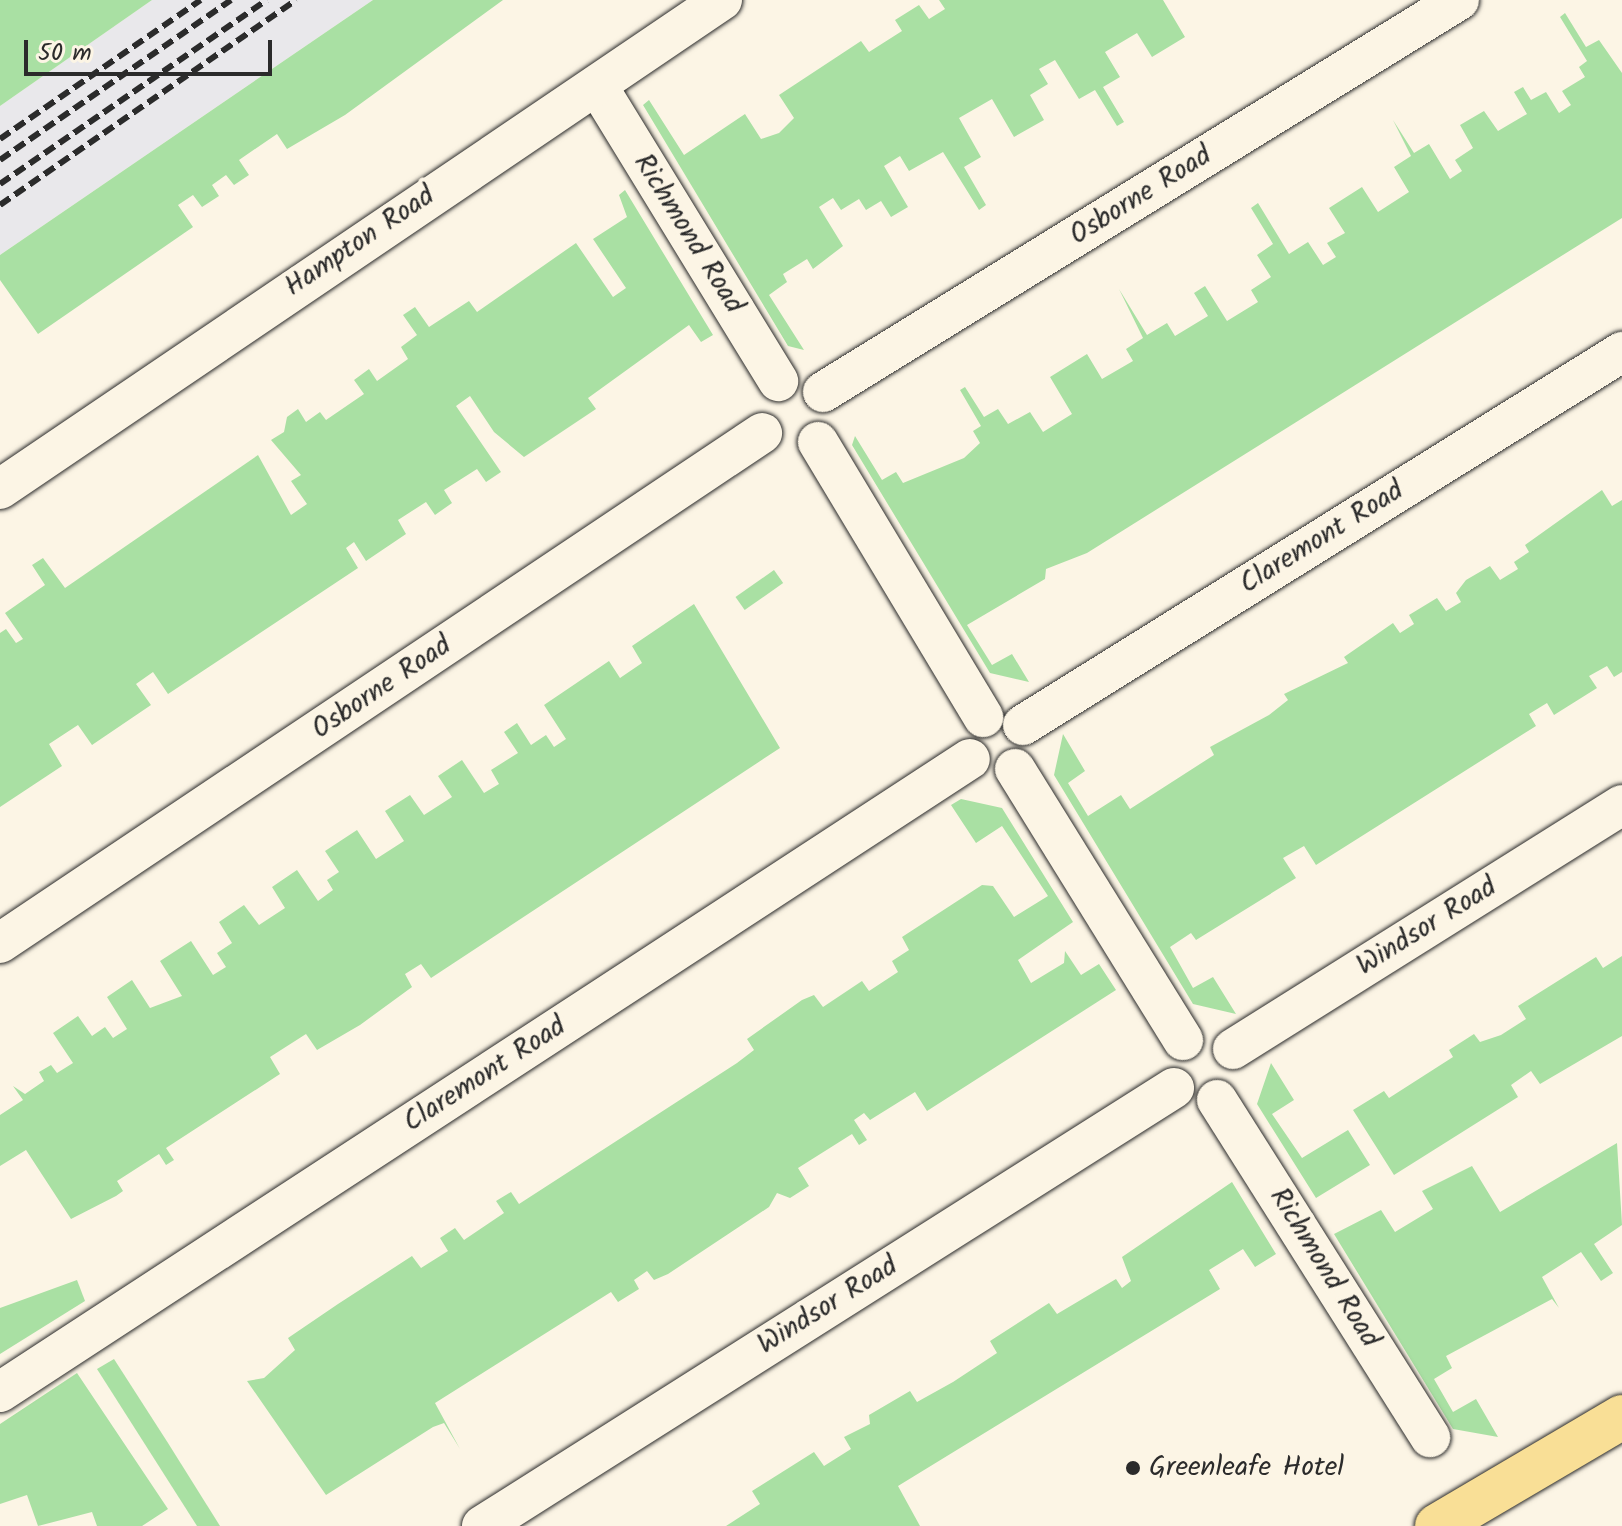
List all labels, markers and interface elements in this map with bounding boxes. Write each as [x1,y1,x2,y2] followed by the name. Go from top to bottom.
[28,24,276,74] scale bar
[38,34,92,73] text: 50 m
[1064,139,1218,253] street label: Osborne Road
[626,148,750,320] street label: Richmond Road
[279,180,441,304] street label: Hampton Road
[1234,474,1410,602] street label: Claremont Road
[306,629,458,747] street label: Osborne Road
[1351,871,1503,983] street label: Windsor Road
[398,1010,572,1140] street label: Claremont Road
[1262,1182,1386,1354] street label: Richmond Road
[752,1250,904,1362] street label: Windsor Road
[1149,1451,1344,1485] place label: Greenleafe Hotel
[1124,1459,1142,1477] marker: Greenleafe Hotel

